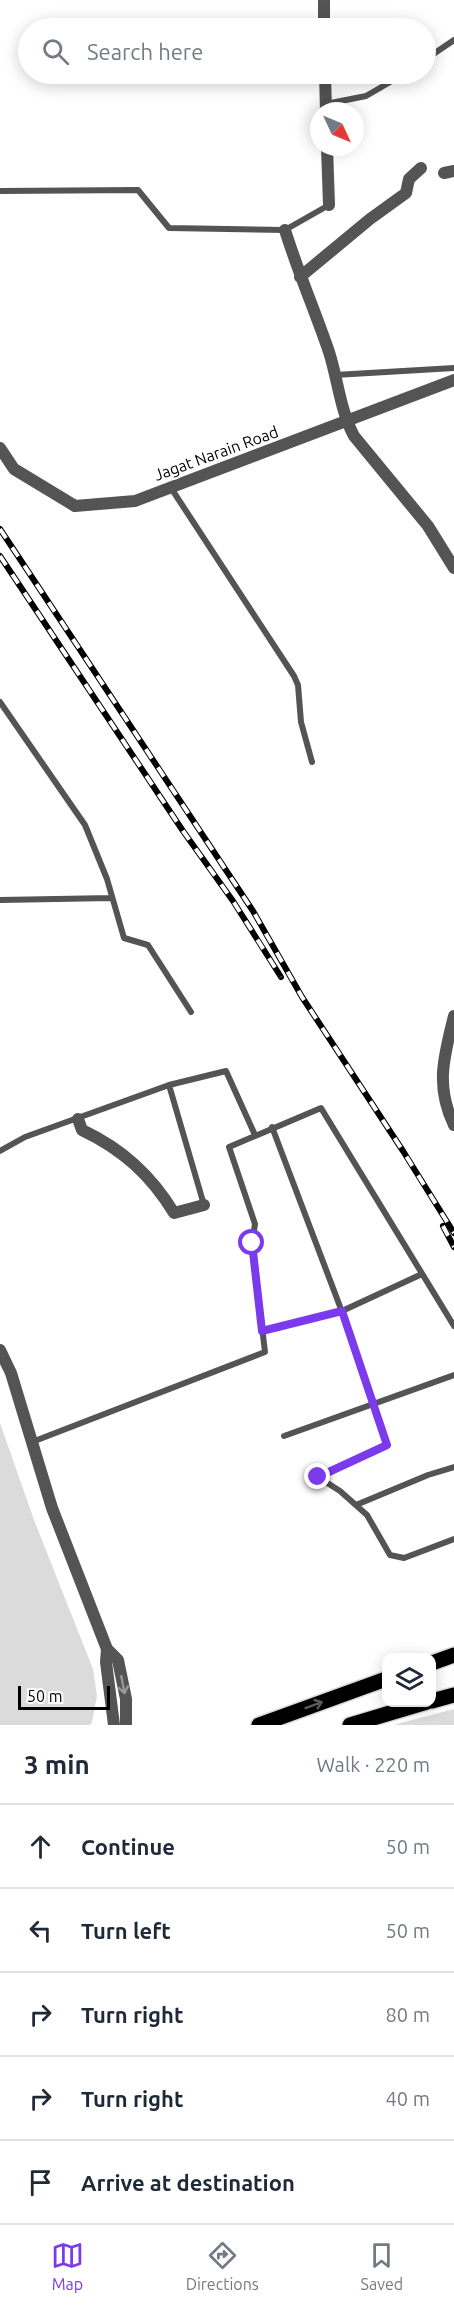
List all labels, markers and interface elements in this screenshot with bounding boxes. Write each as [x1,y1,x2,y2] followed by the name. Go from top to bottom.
[18,18,436,84] search box
[39,35,72,68] icon: search
[87,39,203,64] text: Search here
[310,102,364,156] north arrow
[151,422,281,484] street label: Jagat Narain Road
[238,1229,264,1255] route start
[304,1463,330,1489] route end
[382,1653,436,1707] map controls
[382,1653,436,1707] button: layers
[118,1674,129,1694] one-way arrow
[18,1683,110,1710] scale bar
[27,1687,63,1705] text: 50 m
[304,1699,323,1710] one-way arrow
[24,1750,90,1779] text: 3 min
[317,1753,430,1776] text: Walk · 220 m
[24,1830,57,1863] icon: ahead
[81,1834,175,1859] text: Continue
[386,1835,430,1858] text: 50 m
[24,1914,57,1947] icon: left
[81,1918,171,1943] text: Turn left
[386,1919,430,1942] text: 50 m
[24,1998,57,2031] icon: right
[81,2002,183,2027] text: Turn right
[386,2003,430,2026] text: 80 m
[24,2082,57,2115] icon: right
[81,2086,183,2111] text: Turn right
[386,2087,430,2110] text: 40 m
[24,2166,57,2199] icon: arrive
[81,2170,295,2195] text: Arrive at destination
[51,2239,84,2293] tab: Map
[186,2239,259,2293] tab: Directions
[361,2239,403,2293] tab: Saved

